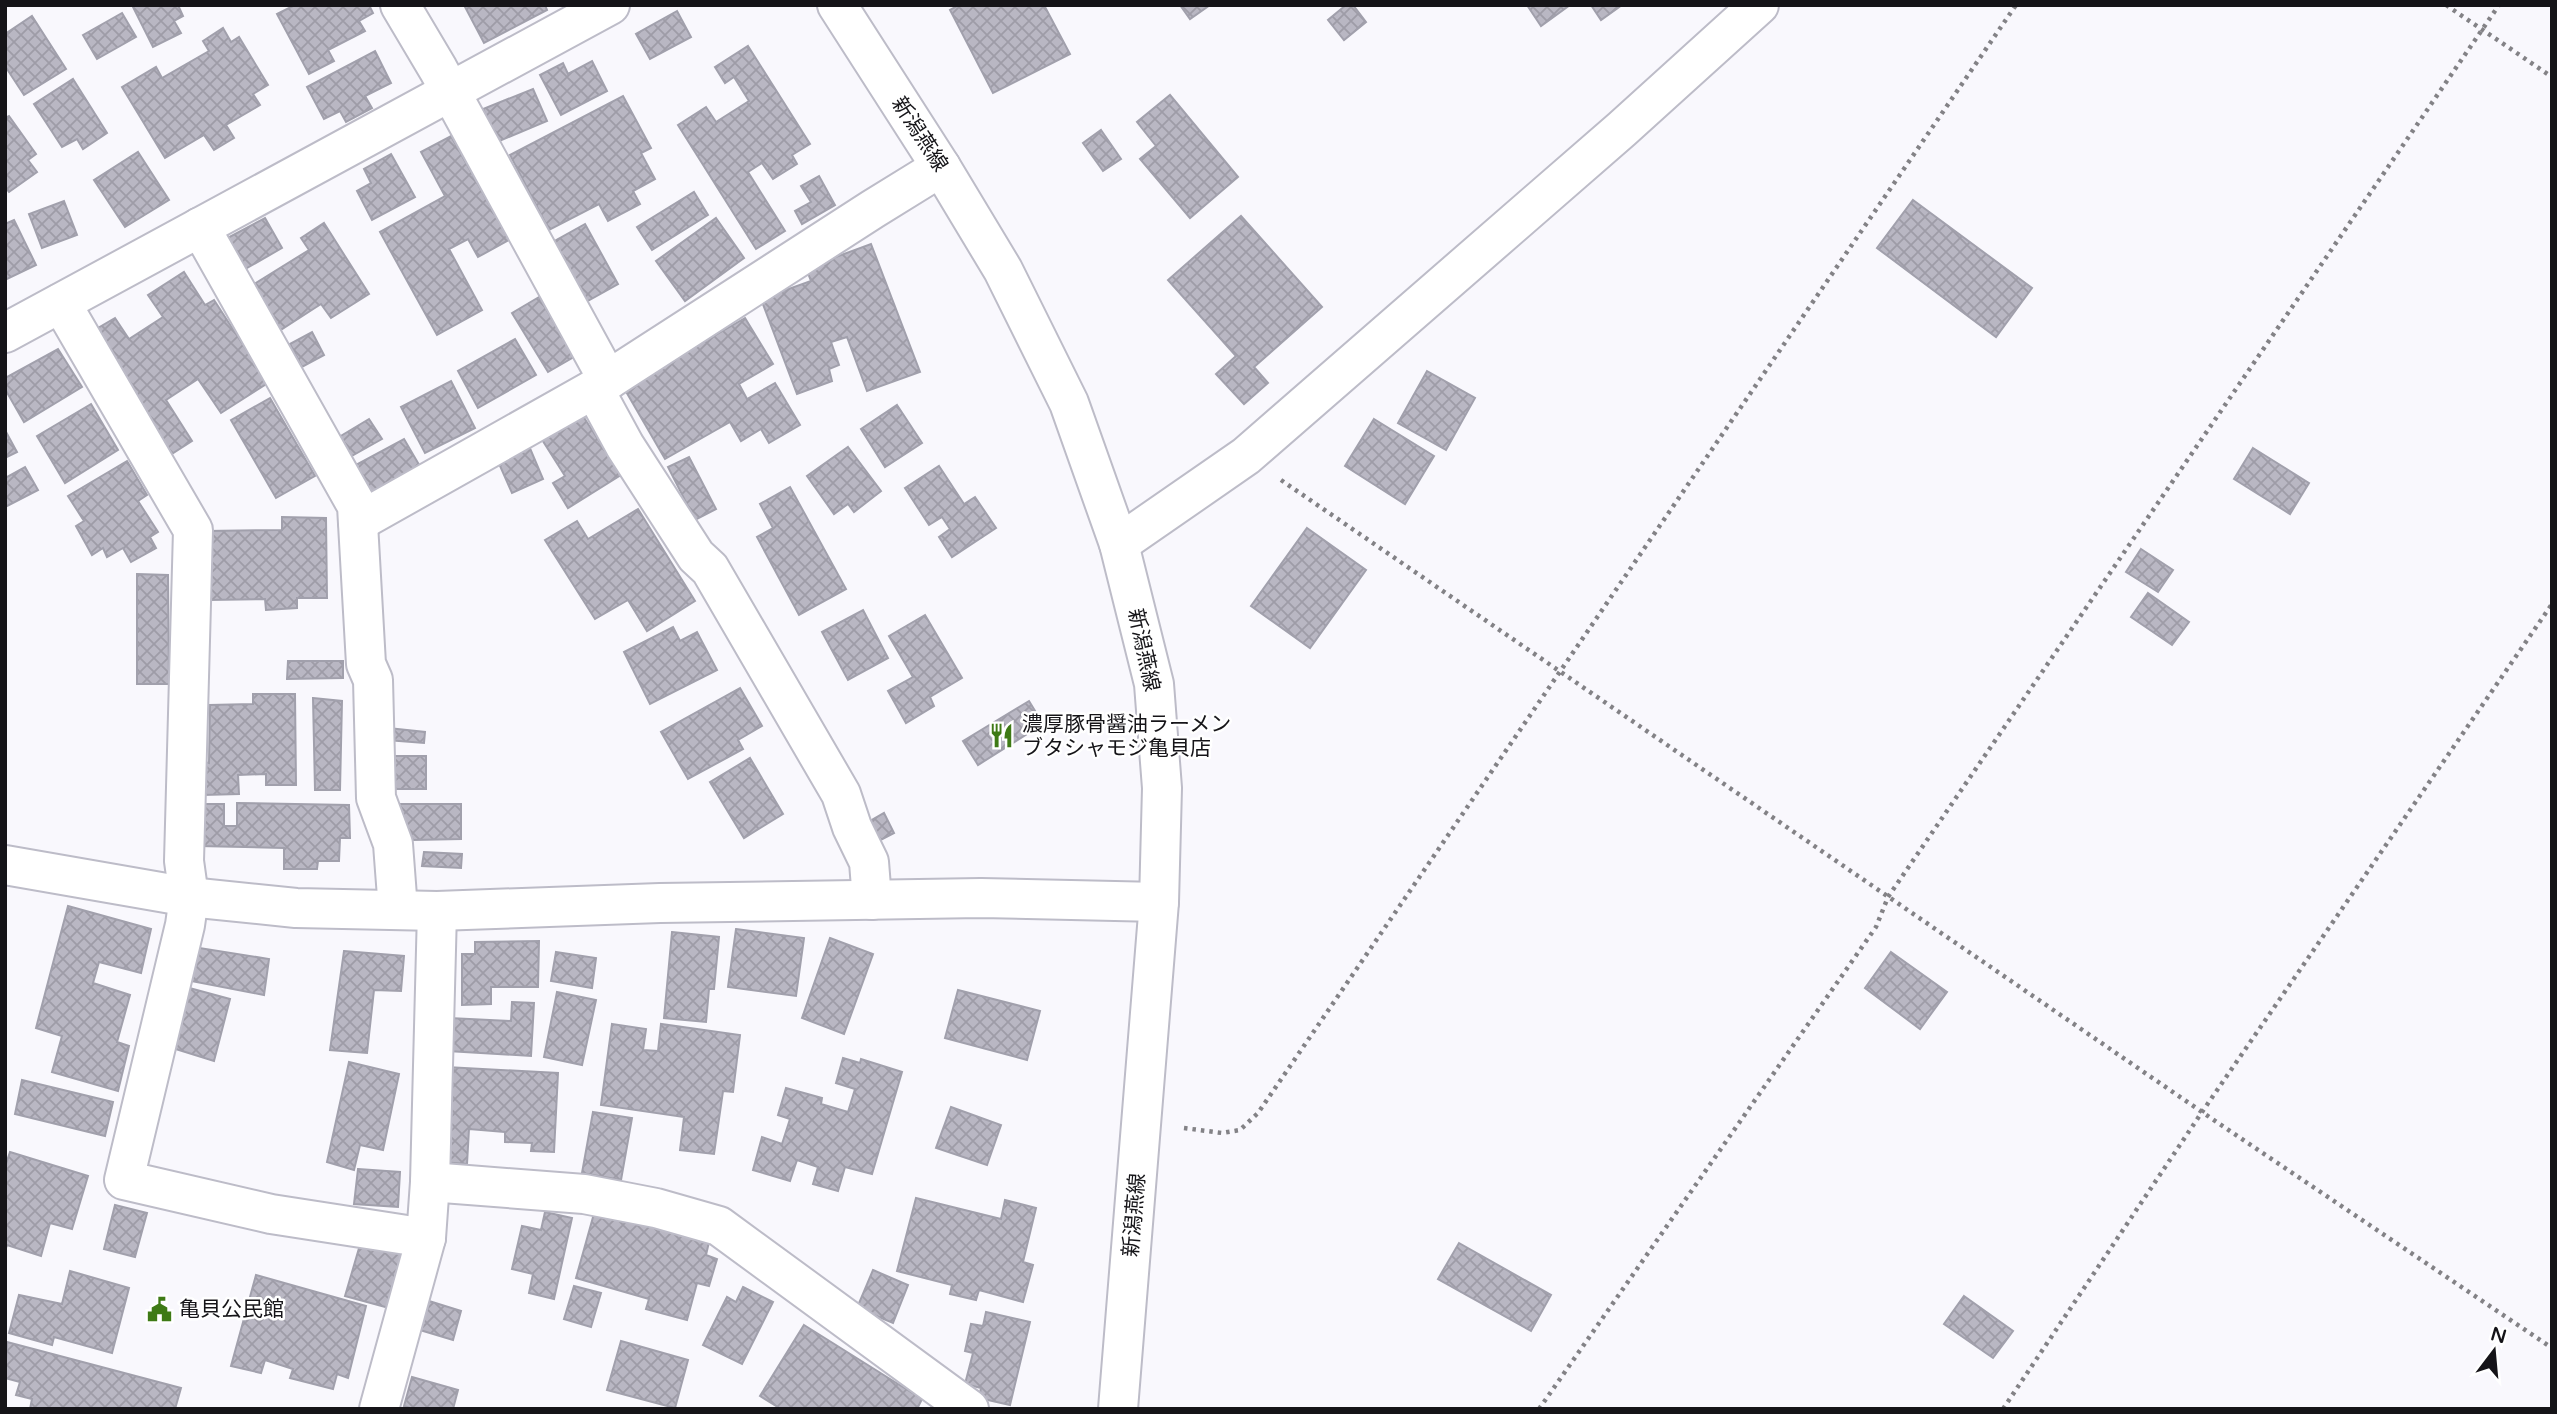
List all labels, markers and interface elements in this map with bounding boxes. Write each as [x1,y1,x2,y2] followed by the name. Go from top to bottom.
[886,92,953,176] street label: 新潟燕線
[1123,606,1164,694] street label: 新潟燕線
[1022,712,1231,761] place label: 濃厚豚骨醤油ラーメン ブタシャモジ亀貝店
[988,722,1016,750] restaurant icon: 濃厚豚骨醤油ラーメン ブタシャモジ亀貝店
[1118,1172,1151,1258] street label: 新潟燕線
[145,1295,173,1323] public building icon: 亀貝公民館
[179,1297,284,1322] place label: 亀貝公民館
[2459,1316,2529,1386] north arrow
[2488,1323,2509,1348] text: N

